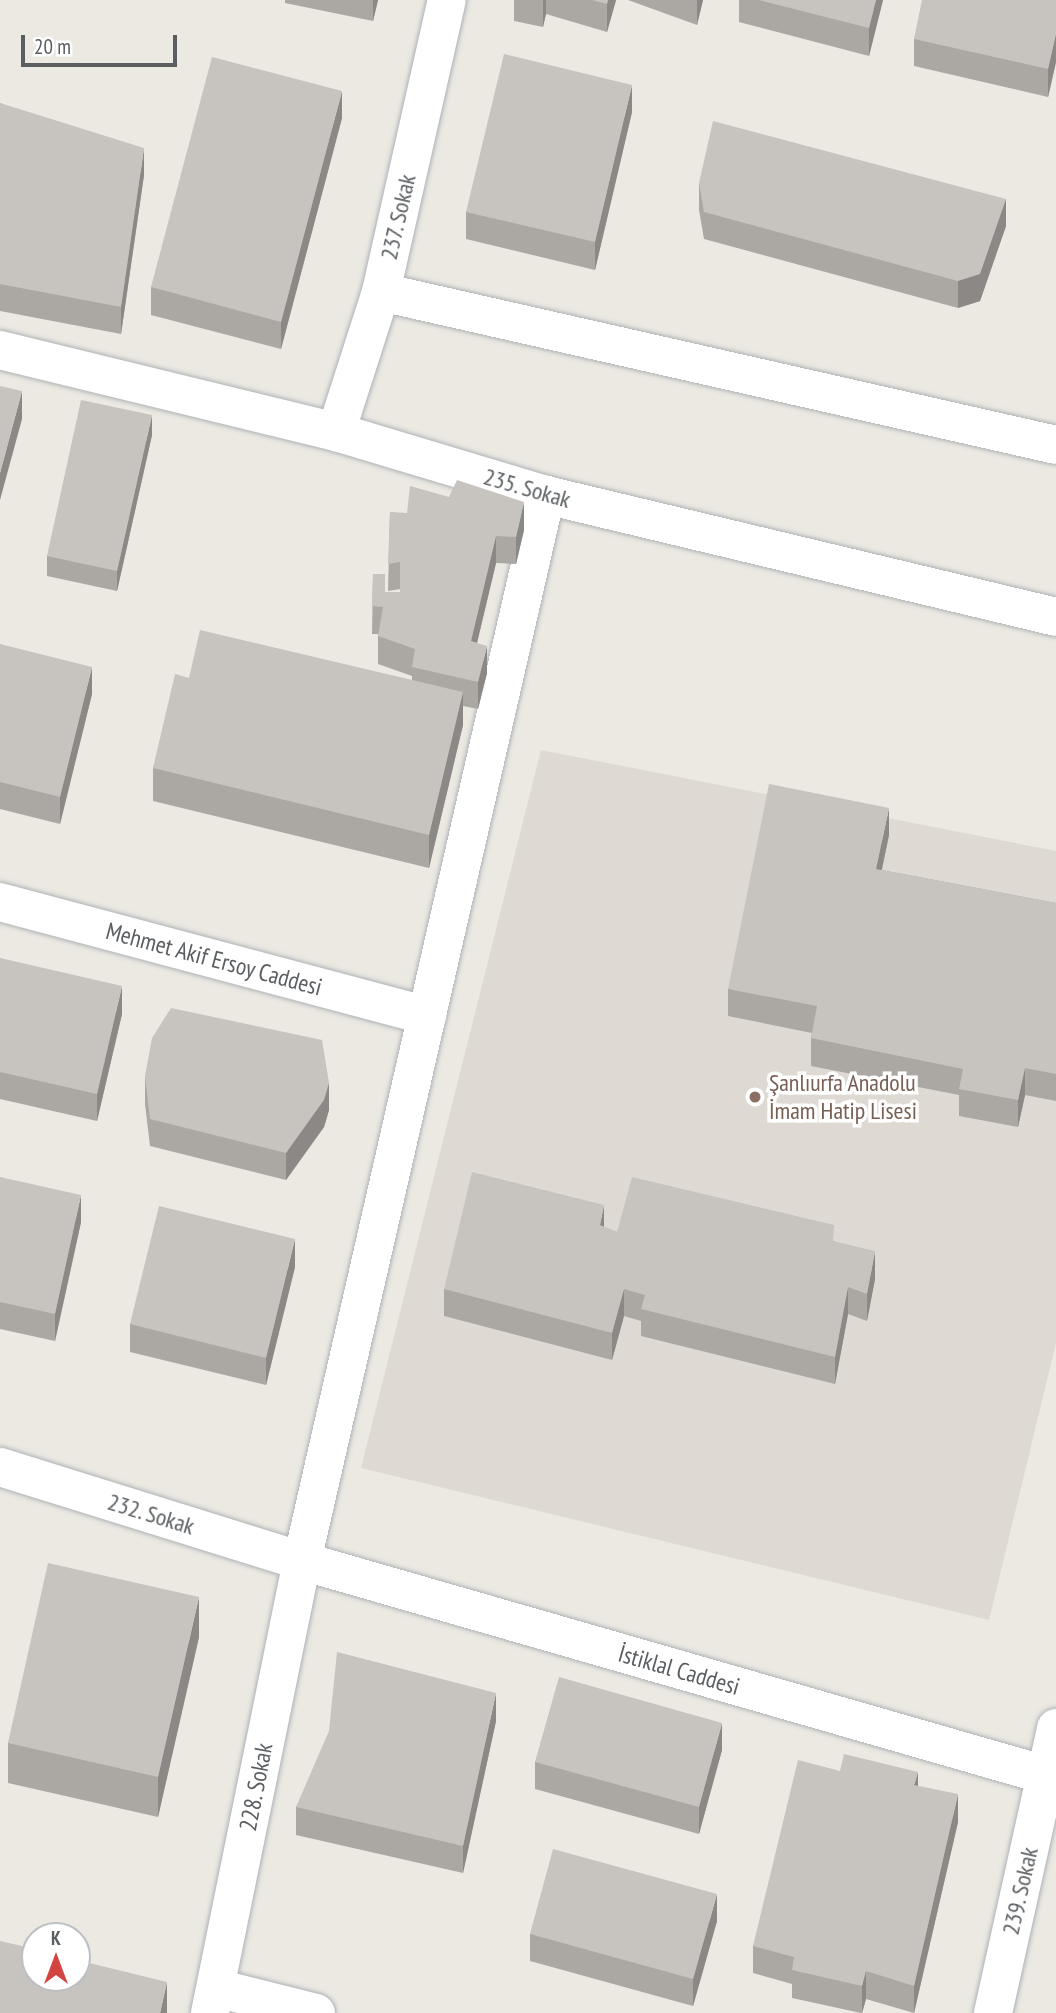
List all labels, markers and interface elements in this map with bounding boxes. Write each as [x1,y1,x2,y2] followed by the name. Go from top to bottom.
[24,21,180,65] scale bar
[34,33,71,60] text: 20 m
[374,171,422,263] street label: 237. Sokak
[479,462,575,514] street label: 235. Sokak
[102,916,326,1002] street label: Mehmet Akif Ersoy Caddesi
[769,1069,917,1125] place label: Şanlıurfa Anadolu İmam Hatip Lisesi
[747,1089,763,1105] marker: Şanlıurfa Anadolu İmam Hatip Lisesi
[103,1487,199,1541] street label: 232. Sokak
[615,1639,743,1701] street label: İstiklal Caddesi
[233,1740,279,1834] street label: 228. Sokak
[996,1844,1044,1938] street label: 239. Sokak
[21,1922,91,1992] north arrow
[51,1926,61,1950] text: K

